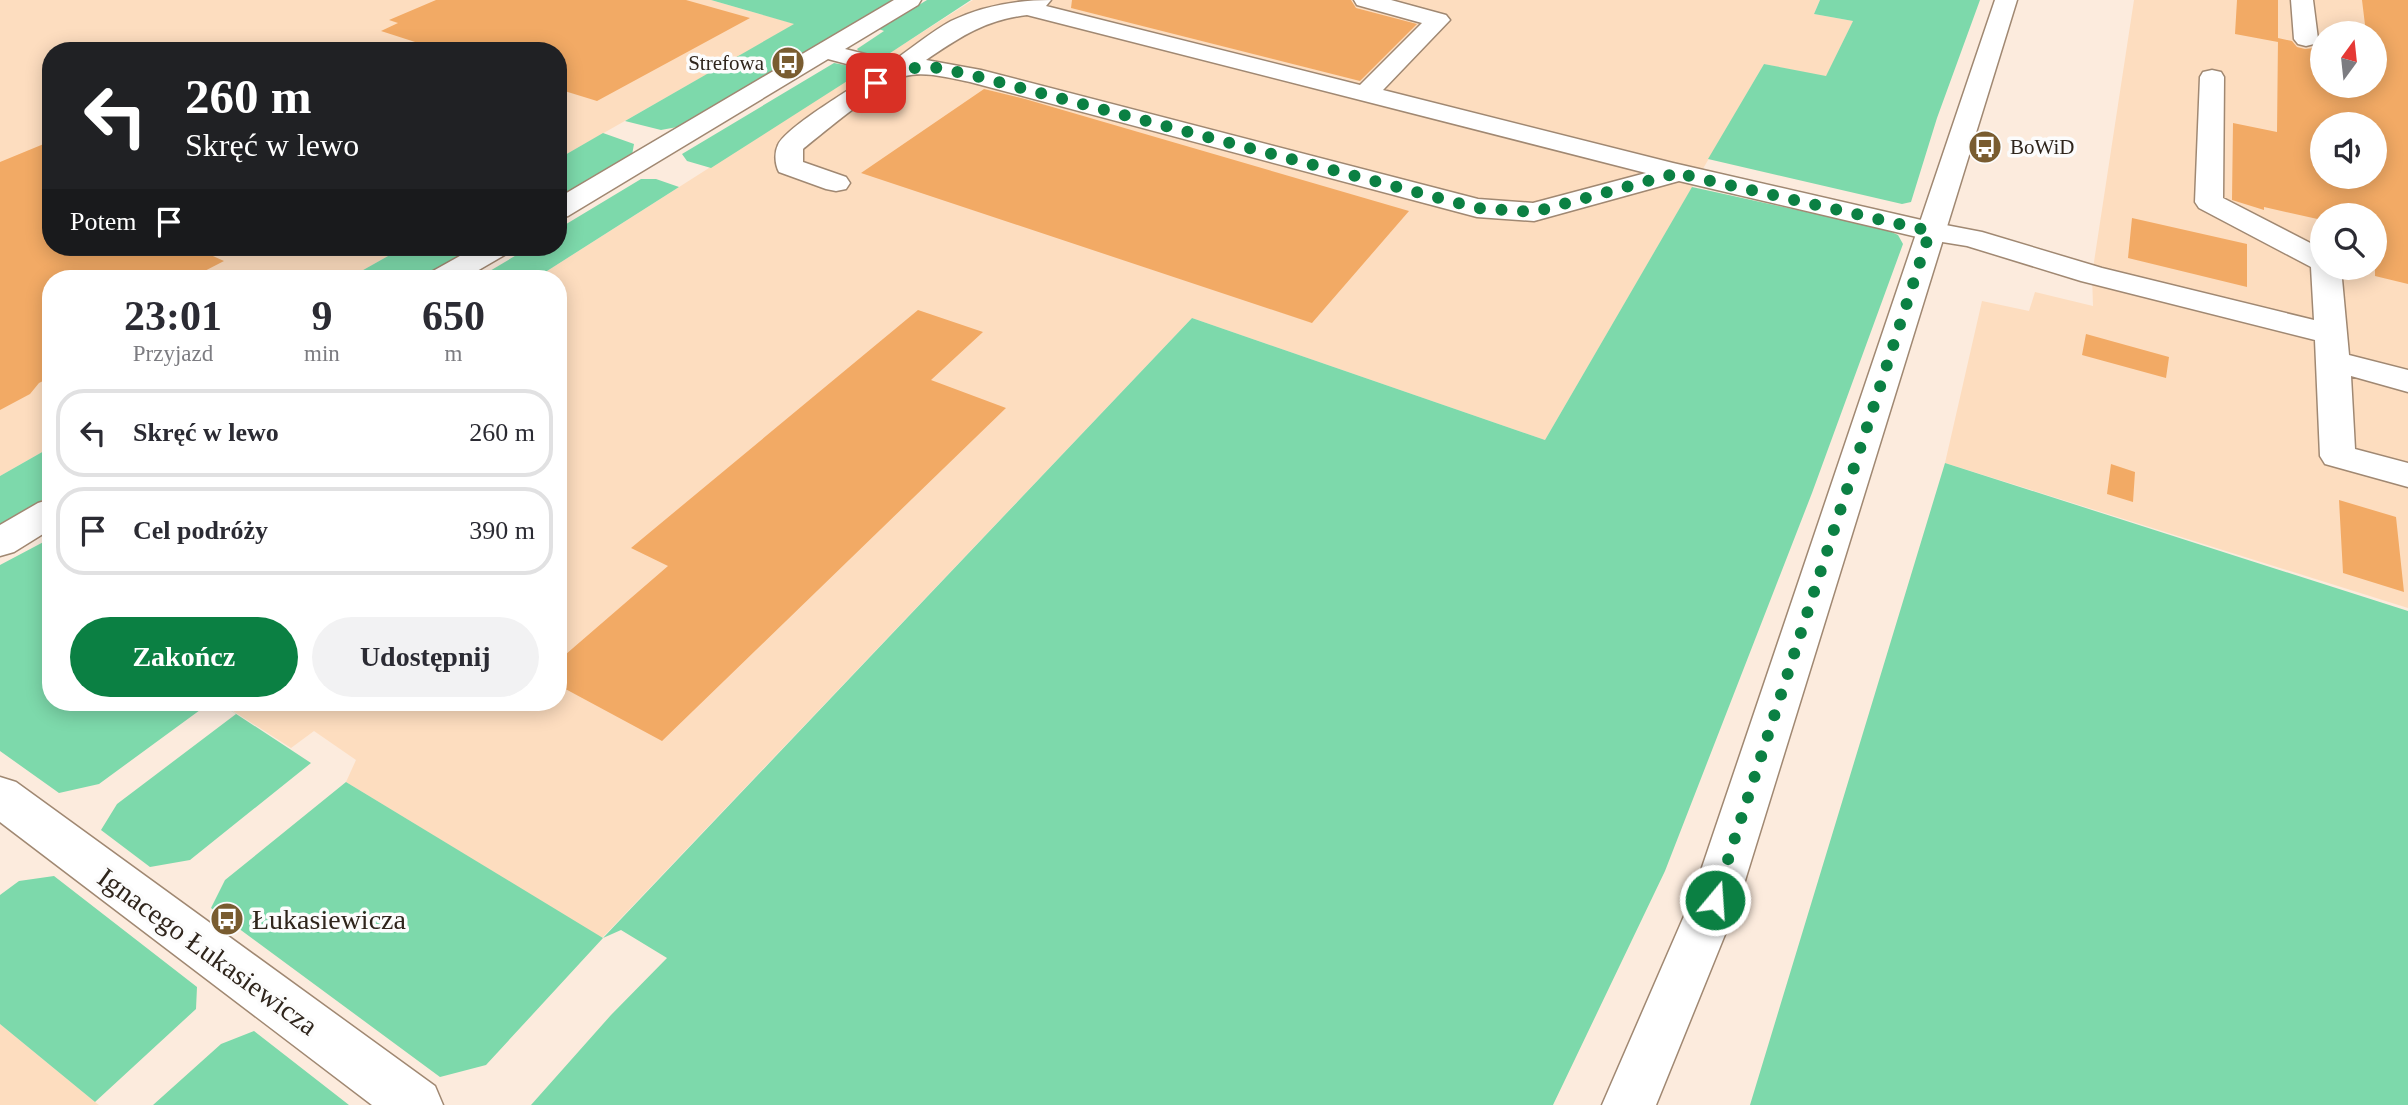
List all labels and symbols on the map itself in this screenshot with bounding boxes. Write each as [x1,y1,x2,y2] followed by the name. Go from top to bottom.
[2310,21,2387,98] north arrow
[769,44,807,82] bus stop icon: Strefowa
[688,51,765,75] place label: Strefowa
[846,53,906,113] pin
[1966,128,2004,166] bus stop icon: BoWiD
[2010,135,2075,159] place label: BoWiD
[92,861,324,1042] street label: Ignacego Łukasiewicza
[1678,863,1752,937] position arrow
[208,900,246,938] bus stop icon: Łukasiewicza
[252,904,406,935] place label: Łukasiewicza

